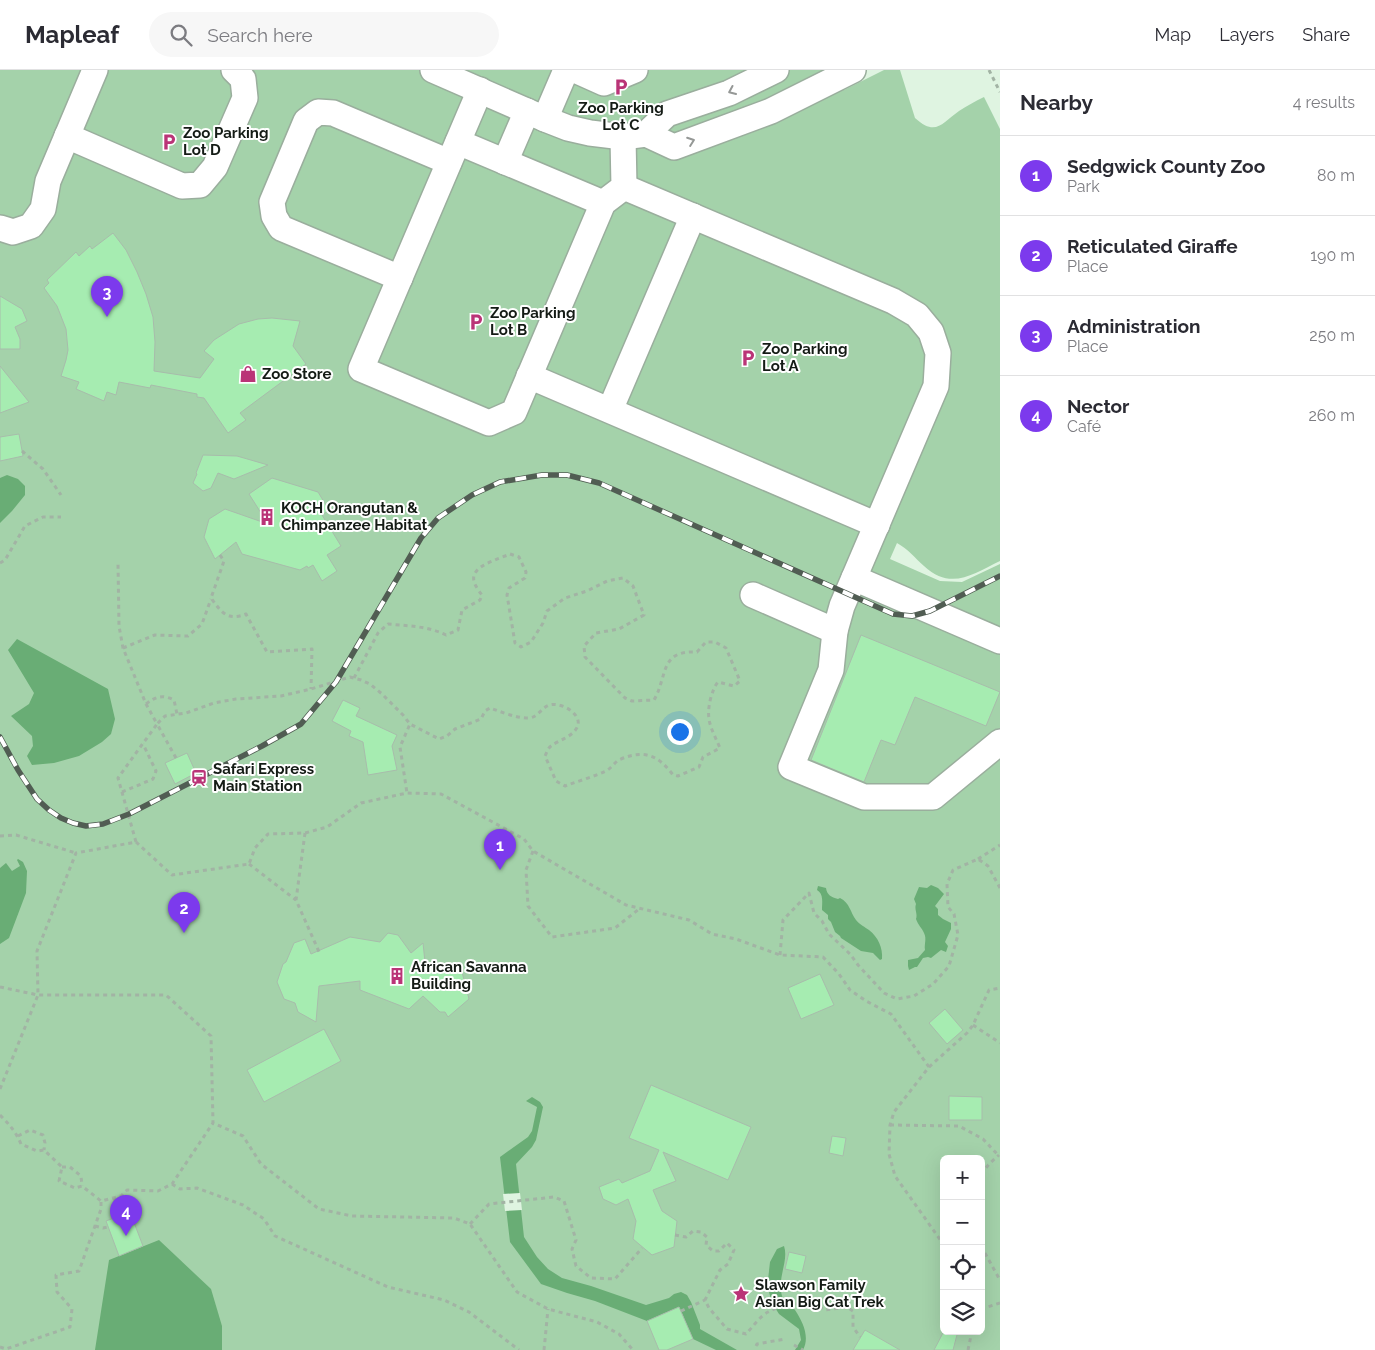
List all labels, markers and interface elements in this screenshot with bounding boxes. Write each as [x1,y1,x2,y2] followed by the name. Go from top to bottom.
[149,12,499,57] search box
[25,20,119,49] text: Mapleaf
[167,21,195,49] icon: search
[207,24,313,46] text: Search here
[1155,24,1191,45] text: Map
[1219,24,1274,45] text: Layers
[1302,24,1350,45] text: Share
[611,77,631,97] parking icon: Zoo Parking Lot C
[728,85,737,96] one-way arrow
[1020,90,1093,115] text: Nearby
[1293,93,1355,112] text: 4 results
[578,99,664,134] place label: Zoo Parking Lot C
[183,124,268,159] place label: Zoo Parking Lot D
[159,132,179,152] parking icon: Zoo Parking Lot D
[686,137,694,147] one-way arrow
[1067,155,1265,177] text: Sedgwick County Zoo
[1032,166,1040,185] text: 1
[1317,166,1355,185] text: 80 m
[1067,177,1100,196] text: Park
[1067,235,1238,257] text: Reticulated Giraffe
[1031,246,1041,265] text: 2
[1310,246,1355,265] text: 190 m
[1067,257,1108,276] text: Place
[91,276,123,317] pin: 3
[490,304,575,339] place label: Zoo Parking Lot B
[466,312,486,332] parking icon: Zoo Parking Lot B
[1067,315,1200,337] text: Administration
[1032,326,1040,345] text: 3
[1309,326,1355,345] text: 250 m
[1067,337,1108,356] text: Place
[762,340,847,375] place label: Zoo Parking Lot A
[738,348,758,368] parking icon: Zoo Parking Lot A
[238,364,258,384] shop icon: Zoo Store
[262,365,331,383] place label: Zoo Store
[1067,395,1129,417] text: Nector
[1031,406,1041,425] text: 4
[1308,406,1355,425] text: 260 m
[1067,417,1101,436] text: Café
[281,499,427,534] place label: KOCH Orangutan & Chimpanzee Habitat
[257,507,277,527] building icon: KOCH Orangutan & Chimpanzee Habitat
[667,719,693,745] your location
[213,760,314,795] place label: Safari Express Main Station
[189,768,209,788] station icon: Safari Express Main Station
[484,829,516,870] pin: 1
[168,892,200,933] pin: 2
[411,958,527,993] place label: African Savanna Building
[387,966,407,986] building icon: African Savanna Building
[940,1155,985,1335] map controls
[940,1155,985,1200] button: +
[110,1195,142,1236] pin: 4
[940,1200,985,1245] button: −
[940,1245,985,1290] button: locate
[755,1276,885,1311] place label: Slawson Family Asian Big Cat Trek
[731,1284,751,1304] place icon: Slawson Family Asian Big Cat Trek
[940,1290,985,1335] button: layers

